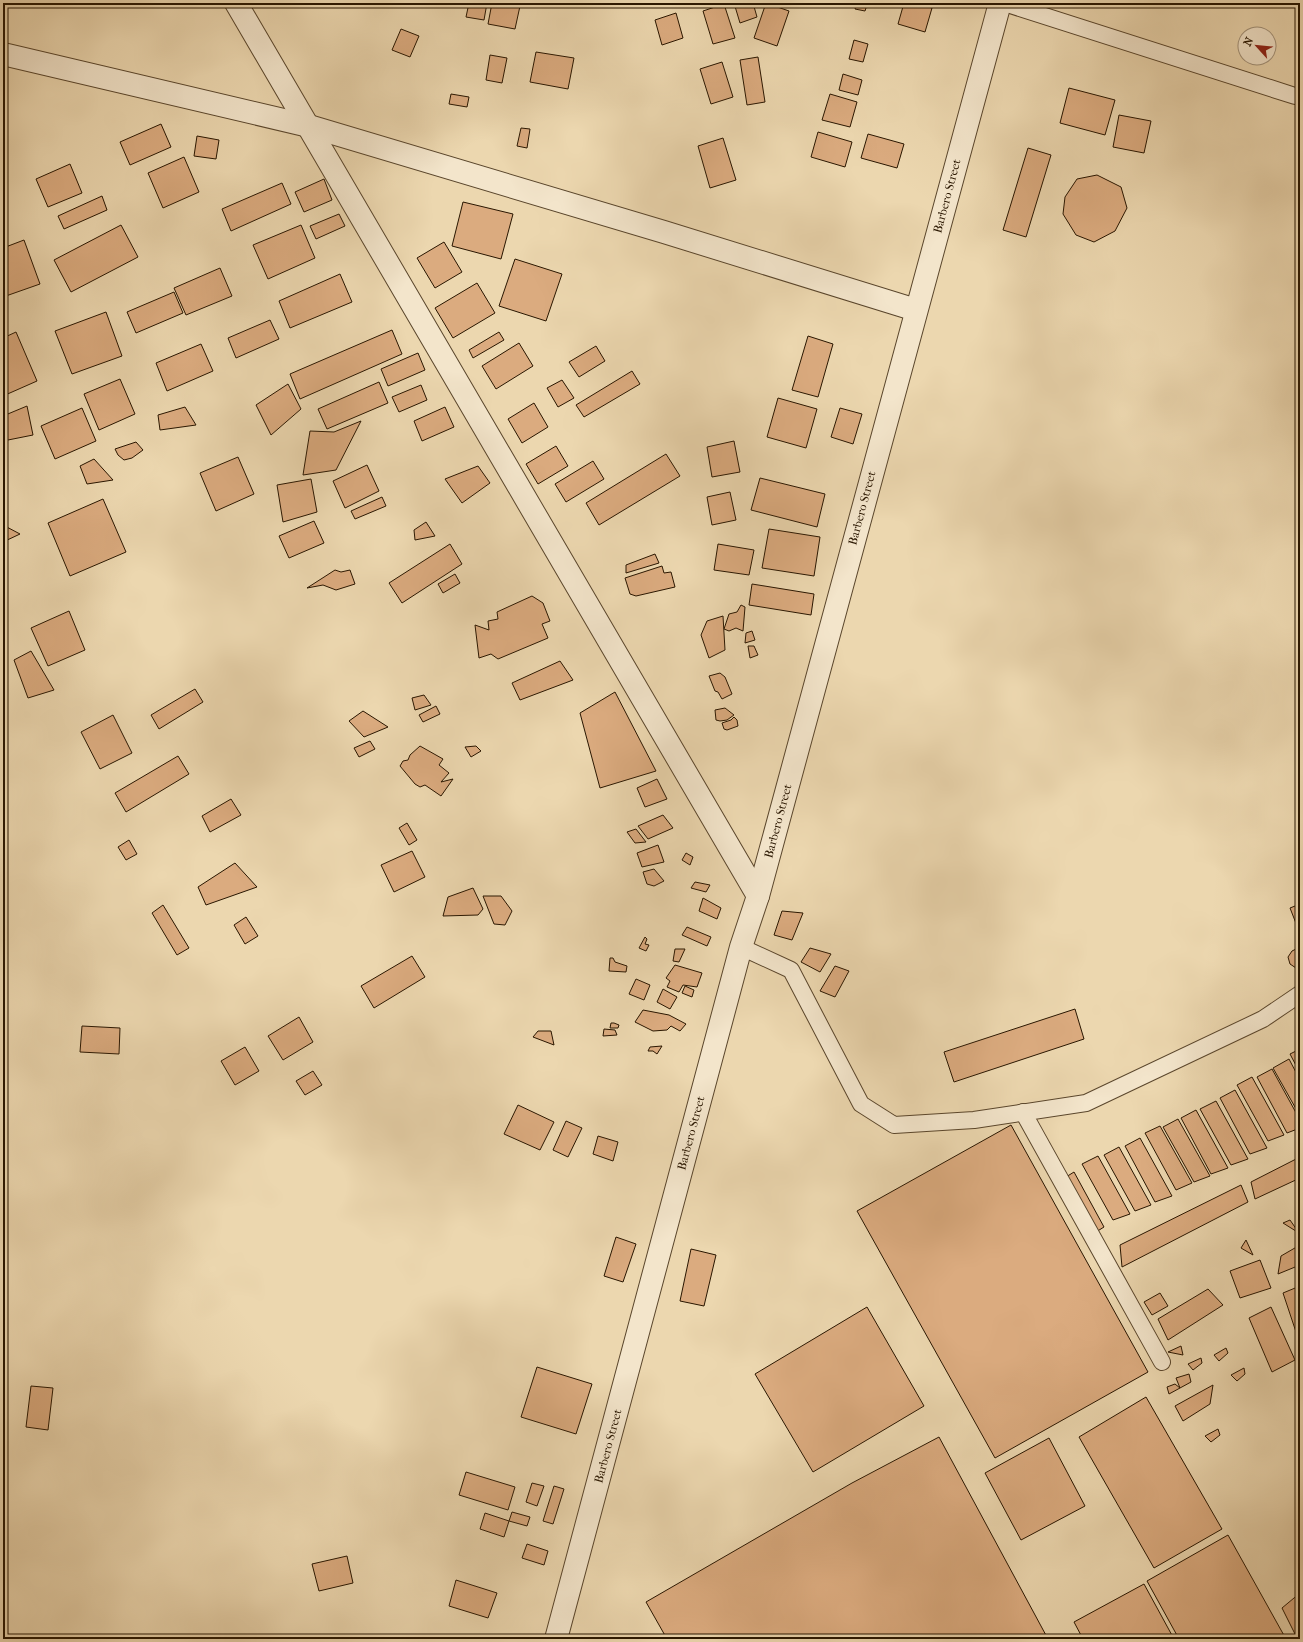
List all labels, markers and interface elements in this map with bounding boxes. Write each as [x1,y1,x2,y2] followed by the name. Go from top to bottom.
[1237,26,1277,66] north arrow
[1241,34,1257,48] text: N
[930,157,964,235] street label: Barbero Street
[845,469,879,547] street label: Barbero Street
[761,782,795,860] street label: Barbero Street
[674,1094,708,1172] street label: Barbero Street
[591,1407,625,1485] street label: Barbero Street

